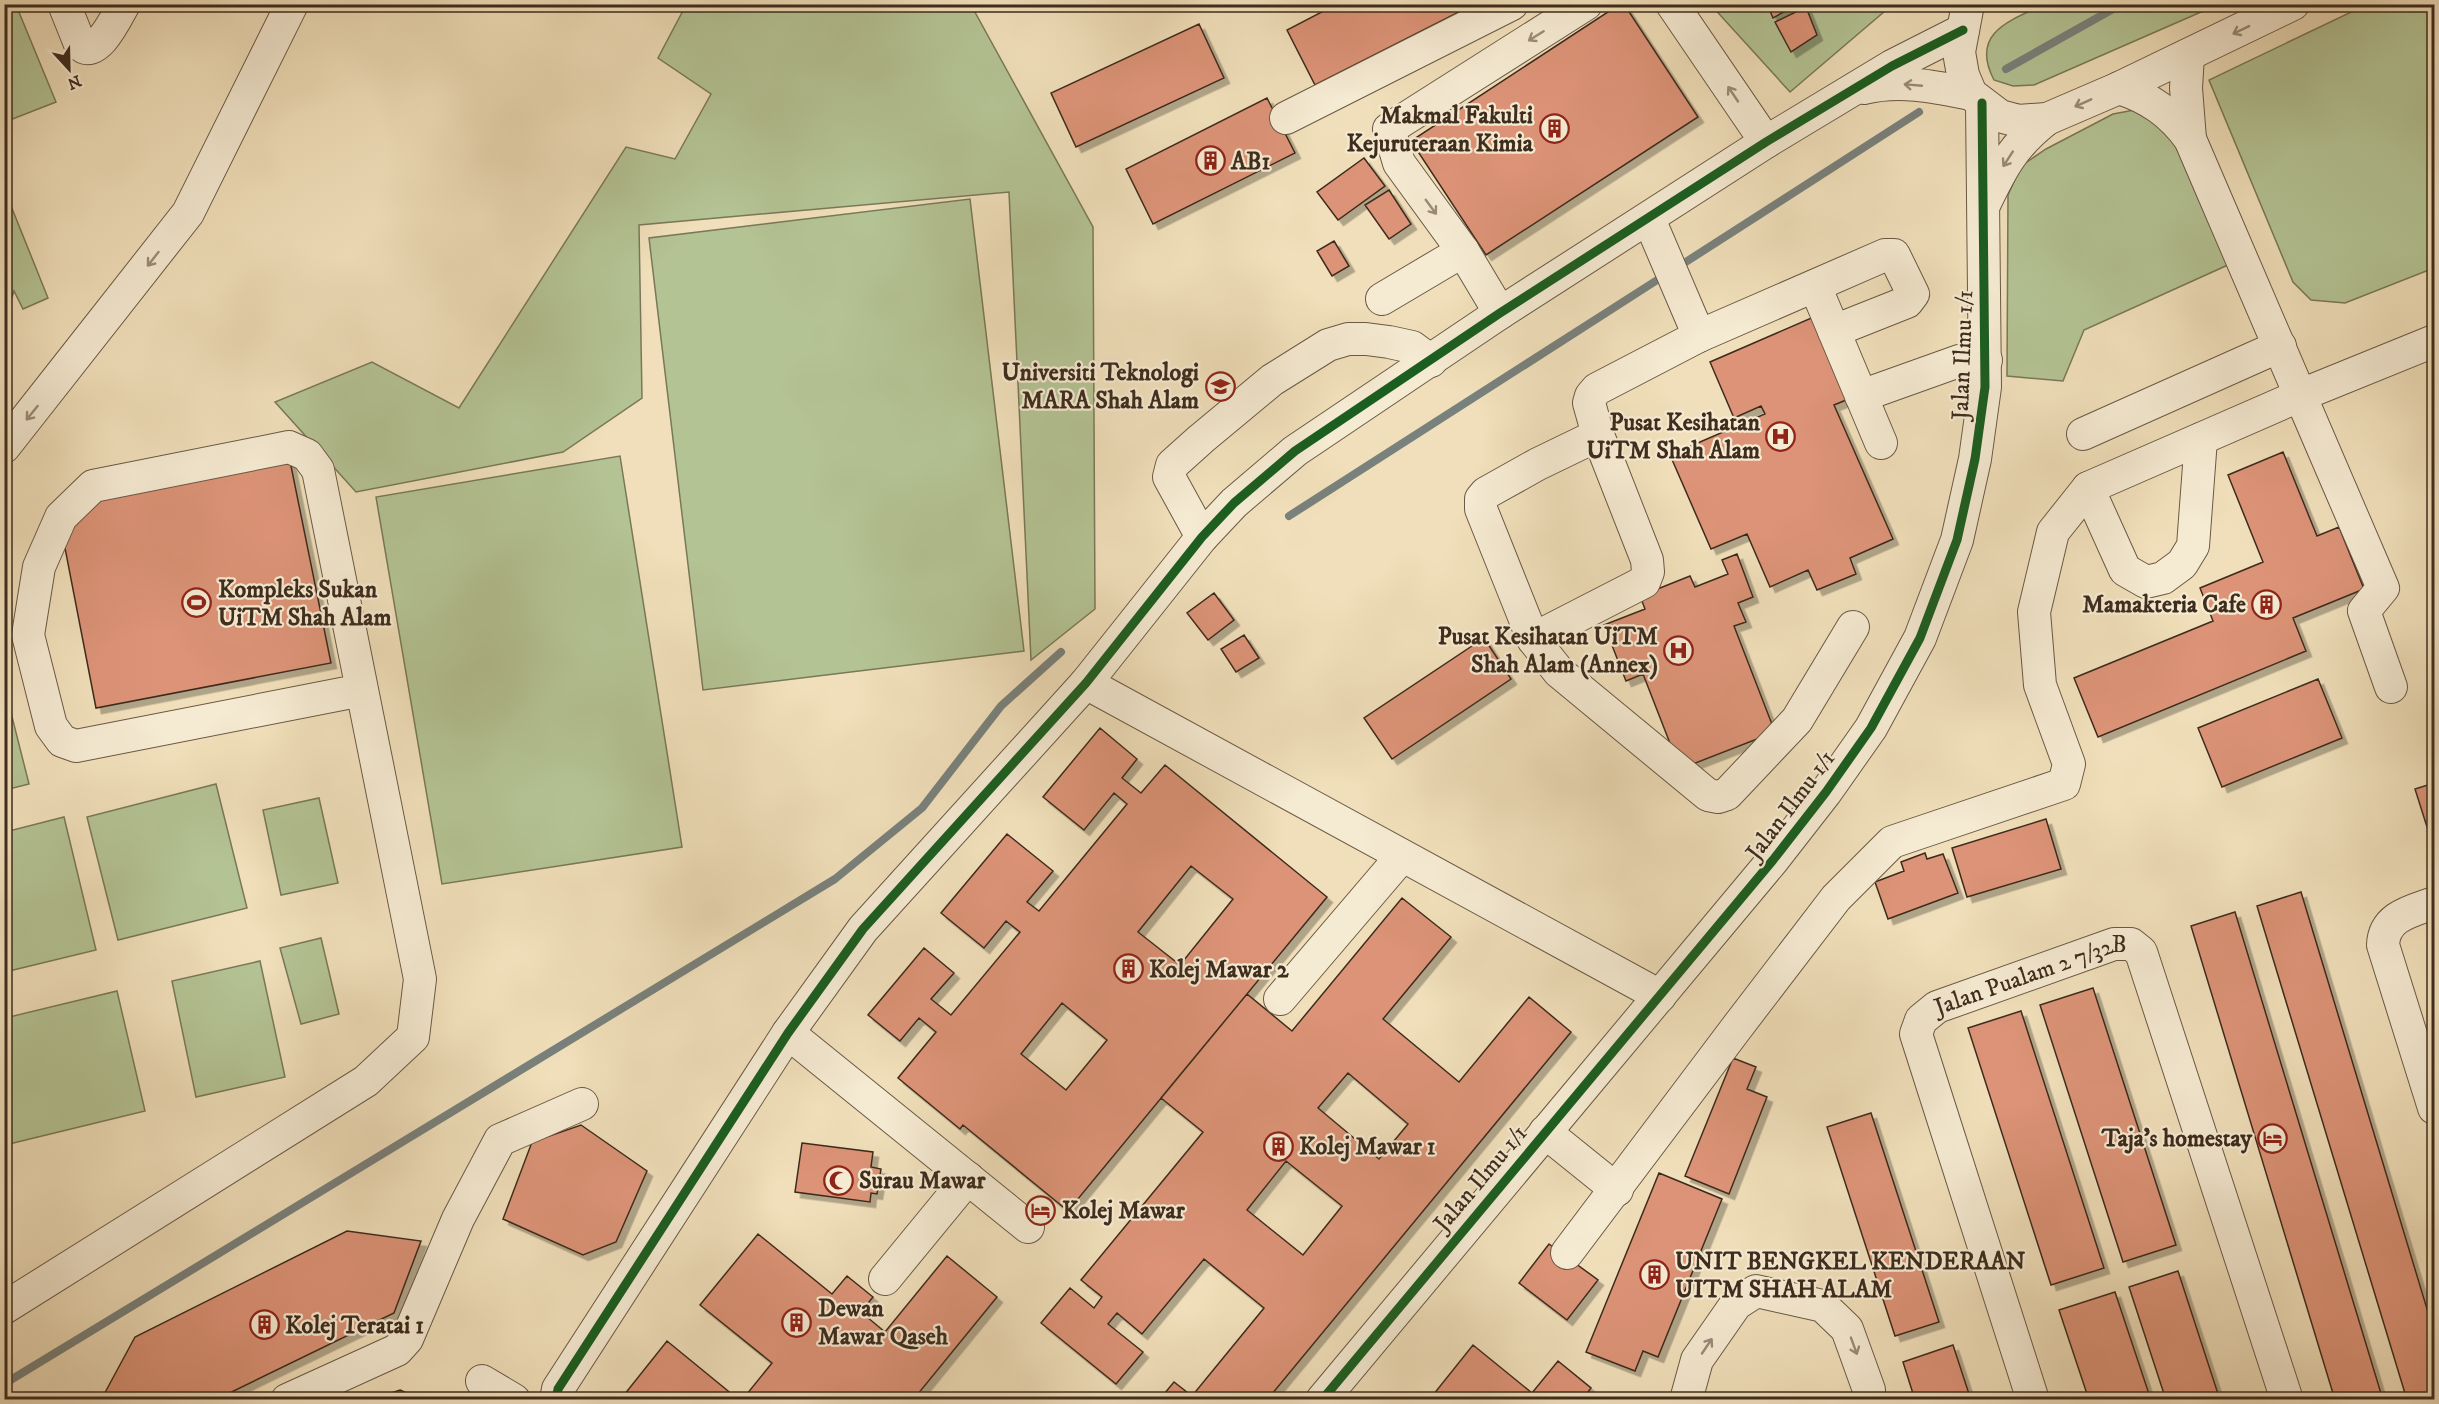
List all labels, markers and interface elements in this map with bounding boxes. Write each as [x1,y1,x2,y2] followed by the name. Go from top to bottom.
[2232,24,2250,36] one-way arrow
[1528,30,1545,42] one-way arrow
[39,39,99,99] north arrow
[64,70,84,94] text: N
[1904,79,1924,90] one-way arrow
[1727,86,1739,103] one-way arrow
[2075,98,2093,109] one-way arrow
[1346,101,1534,159] place label: Makmal Fakulti Kejuruteraan Kimia
[1538,113,1570,145] building icon: Makmal Fakulti Kejuruteraan Kimia
[1194,145,1226,177] building icon: AB1
[1230,147,1270,177] place label: AB1
[2002,150,2014,167] one-way arrow
[1425,198,1437,214] one-way arrow
[146,251,159,267] one-way arrow
[1946,289,1980,423] street label: Jalan Ilmu 1/1
[1001,358,1199,416] place label: Universiti Teknologi MARA Shah Alam
[1204,370,1236,402] school or university icon: Universiti Teknologi MARA Shah Alam
[25,404,38,420] one-way arrow
[1586,408,1760,466] place label: Pusat Kesihatan UiTM Shah Alam
[1765,420,1797,452] hospital icon: Pusat Kesihatan UiTM Shah Alam
[218,575,392,633] place label: Kompleks Sukan UiTM Shah Alam
[181,587,213,619] sports icon: Kompleks Sukan UiTM Shah Alam
[2251,588,2283,620] building icon: Mamakteria Cafe
[2082,590,2246,620] place label: Mamakteria Cafe
[1438,622,1658,680] place label: Pusat Kesihatan UiTM Shah Alam (Annex)
[1663,634,1695,666] hospital icon: Pusat Kesihatan UiTM Shah Alam (Annex)
[1738,745,1842,868] street label: Jalan Ilmu 1/1
[1928,930,2127,1023] street label: Jalan Pualam 2 7/32B
[1112,953,1144,985] building icon: Kolej Mawar 2
[1149,955,1290,985] place label: Kolej Mawar 2
[1426,1119,1534,1240] street label: Jalan Ilmu 1/1
[2257,1122,2289,1154] hotel icon: Taja's homestay
[2101,1124,2253,1154] place label: Taja's homestay
[1262,1130,1294,1162] building icon: Kolej Mawar 1
[1299,1132,1436,1162] place label: Kolej Mawar 1
[822,1164,854,1196] mosque icon: Surau Mawar
[859,1166,987,1196] place label: Surau Mawar
[1025,1194,1057,1226] hotel icon: Kolej Mawar
[1062,1196,1186,1226] place label: Kolej Mawar
[1675,1247,2026,1305] place label: UNIT BENGKEL KENDERAAN UITM SHAH ALAM
[1638,1259,1670,1291] building icon: UNIT BENGKEL KENDERAAN UITM SHAH ALAM
[818,1294,949,1352] place label: Dewan Mawar Qaseh
[781,1306,813,1338] building icon: Dewan Mawar Qaseh
[248,1309,280,1341] building icon: Kolej Teratai 1
[285,1311,424,1341] place label: Kolej Teratai 1
[1849,1336,1860,1355] one-way arrow
[1701,1338,1713,1354] one-way arrow

